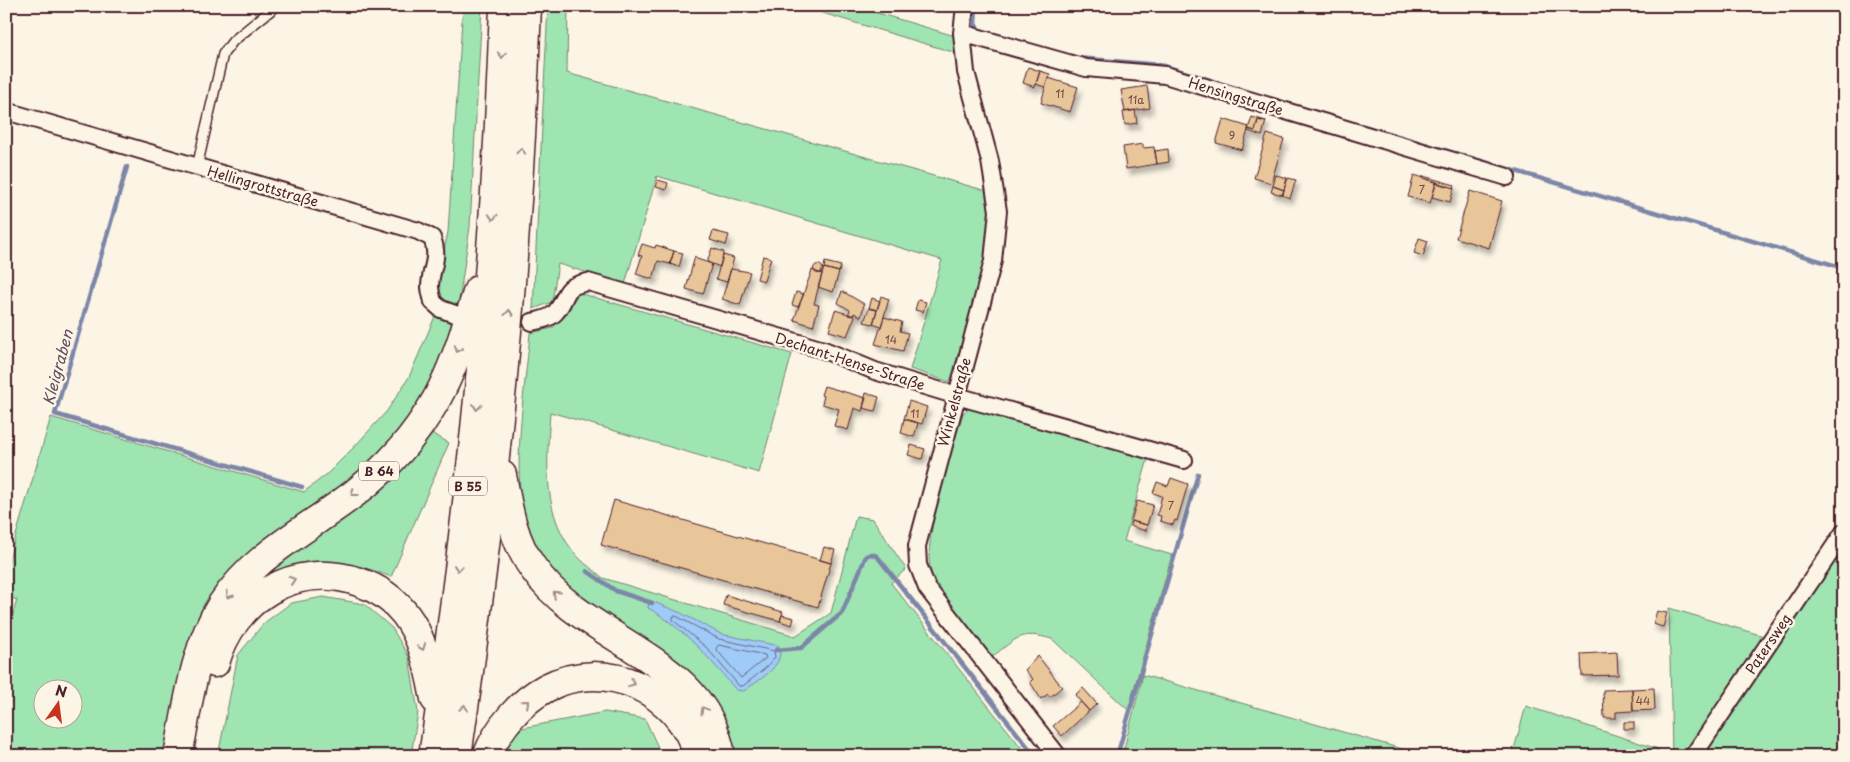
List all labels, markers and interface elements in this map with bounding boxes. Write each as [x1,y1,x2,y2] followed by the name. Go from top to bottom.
[496,51,507,59] one-way arrow
[1186,72,1286,120] street label: Hensingstraße
[1055,85,1065,102] house number: 11
[1128,91,1144,108] house number: 11a
[1229,127,1235,144] house number: 9
[515,147,526,155] one-way arrow
[205,160,321,212] street label: Hellingrottstraße
[1419,181,1425,198] house number: 7
[487,213,498,221] one-way arrow
[504,309,515,317] one-way arrow
[36,326,78,407] water label: Kleigraben
[772,327,928,395] street label: Dechant-Hense-Straße
[885,331,897,348] house number: 14
[454,344,464,353] one-way arrow
[932,355,976,449] street label: Winkelstraße
[472,403,483,411] one-way arrow
[910,405,920,422] house number: 11
[359,462,399,481] road number: B 64
[449,476,487,496] road number: B 55
[350,487,360,496] one-way arrow
[1168,497,1174,514] house number: 7
[454,564,464,572] one-way arrow
[288,576,296,586] one-way arrow
[226,589,235,599] one-way arrow
[552,591,561,600] one-way arrow
[1740,609,1796,679] street label: Patersweg
[416,642,426,651] one-way arrow
[627,677,636,687] one-way arrow
[53,679,69,702] text: N
[32,680,82,730] north arrow
[1636,692,1650,709] house number: 44
[520,700,529,709] one-way arrow
[458,703,469,711] one-way arrow
[701,707,711,716] one-way arrow

